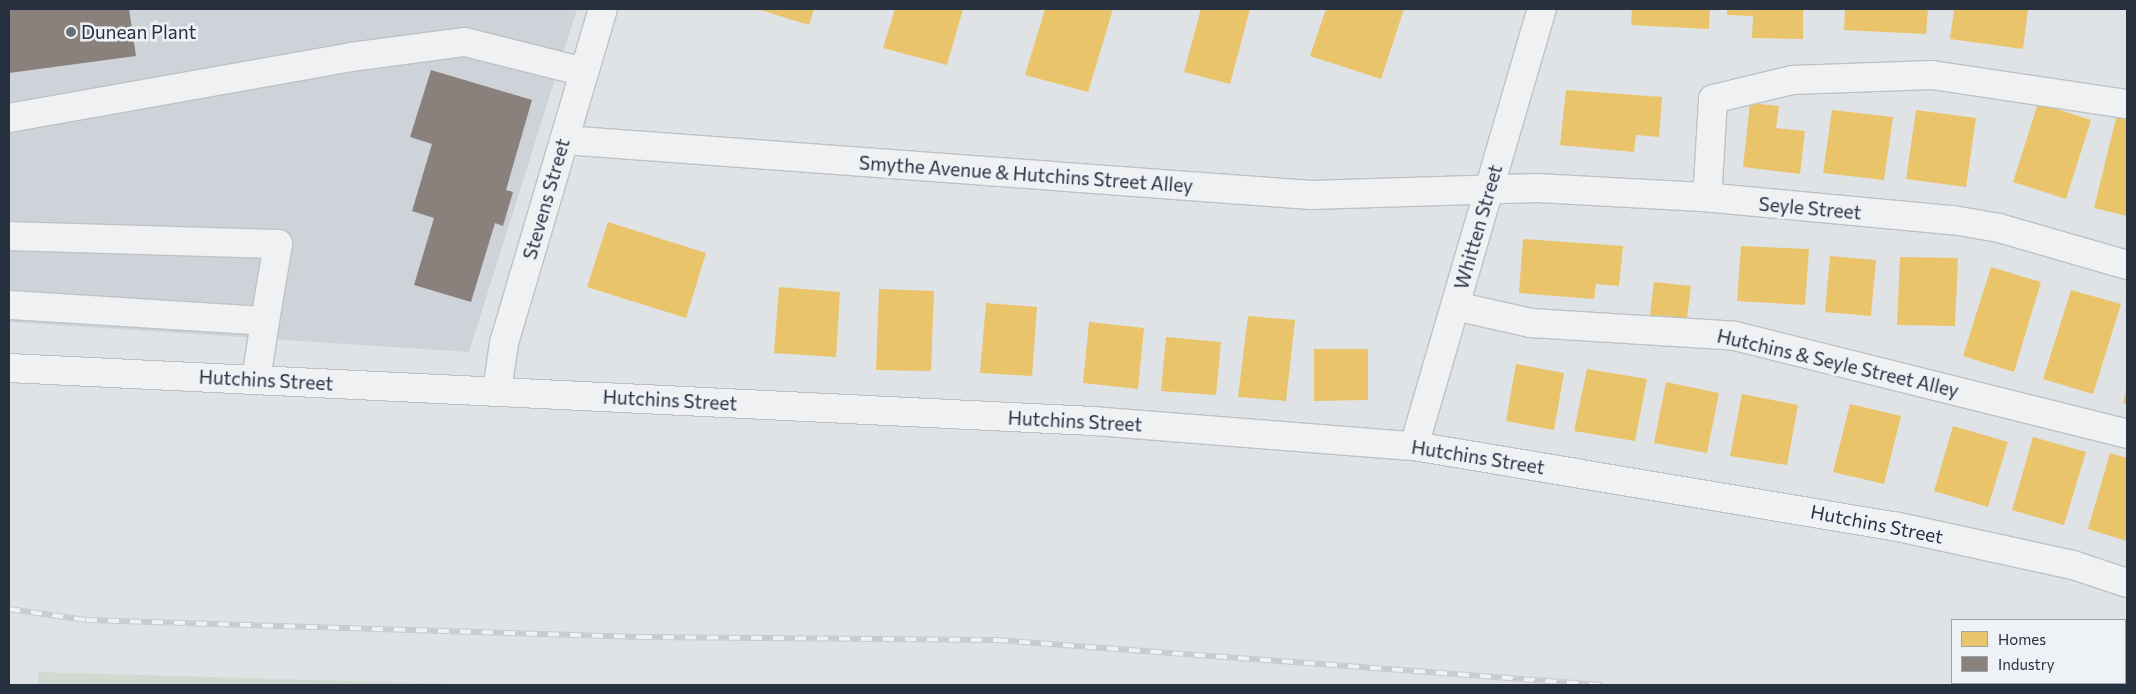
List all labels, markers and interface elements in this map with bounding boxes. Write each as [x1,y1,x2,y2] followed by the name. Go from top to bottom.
[81,21,196,43] place label: Dunean Plant
[65,26,77,38] marker: Dunean Plant
[518,136,574,262] street label: Stevens Street
[858,151,1194,197] street label: Smythe Avenue & Hutchins Street Alley
[1449,162,1507,292] street label: Whitten Street
[1758,192,1862,224] street label: Seyle Street
[1715,324,1961,402] street label: Hutchins & Seyle Street Alley
[198,365,334,395] street label: Hutchins Street
[602,385,738,415] street label: Hutchins Street
[1007,406,1143,436] street label: Hutchins Street
[1410,435,1546,479] street label: Hutchins Street
[1809,500,1945,548] street label: Hutchins Street
[1951,619,2126,684] legend
[1998,630,2046,648] text: Homes
[1998,655,2055,673] text: Industry

